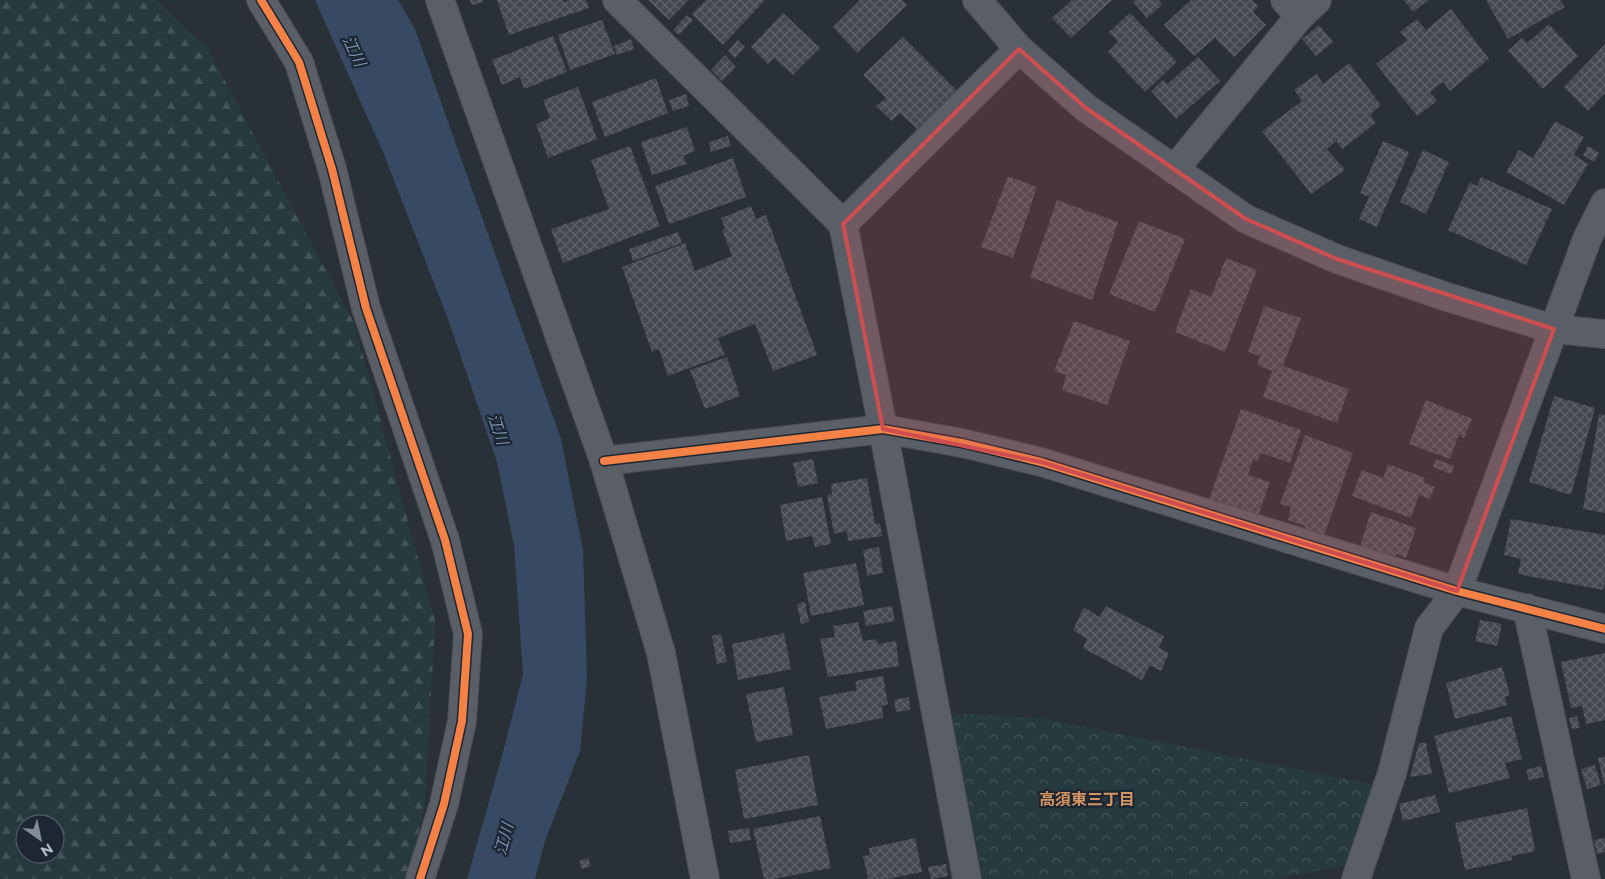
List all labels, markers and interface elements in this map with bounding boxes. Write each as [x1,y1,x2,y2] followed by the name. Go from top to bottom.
[338,32,370,71] water label: 江川
[484,411,513,449] water label: 江川
[1039,790,1135,809] district label: 高須東三丁目
[15,814,65,864] north arrow
[491,819,518,857] water label: 江川
[37,839,57,861] text: N

